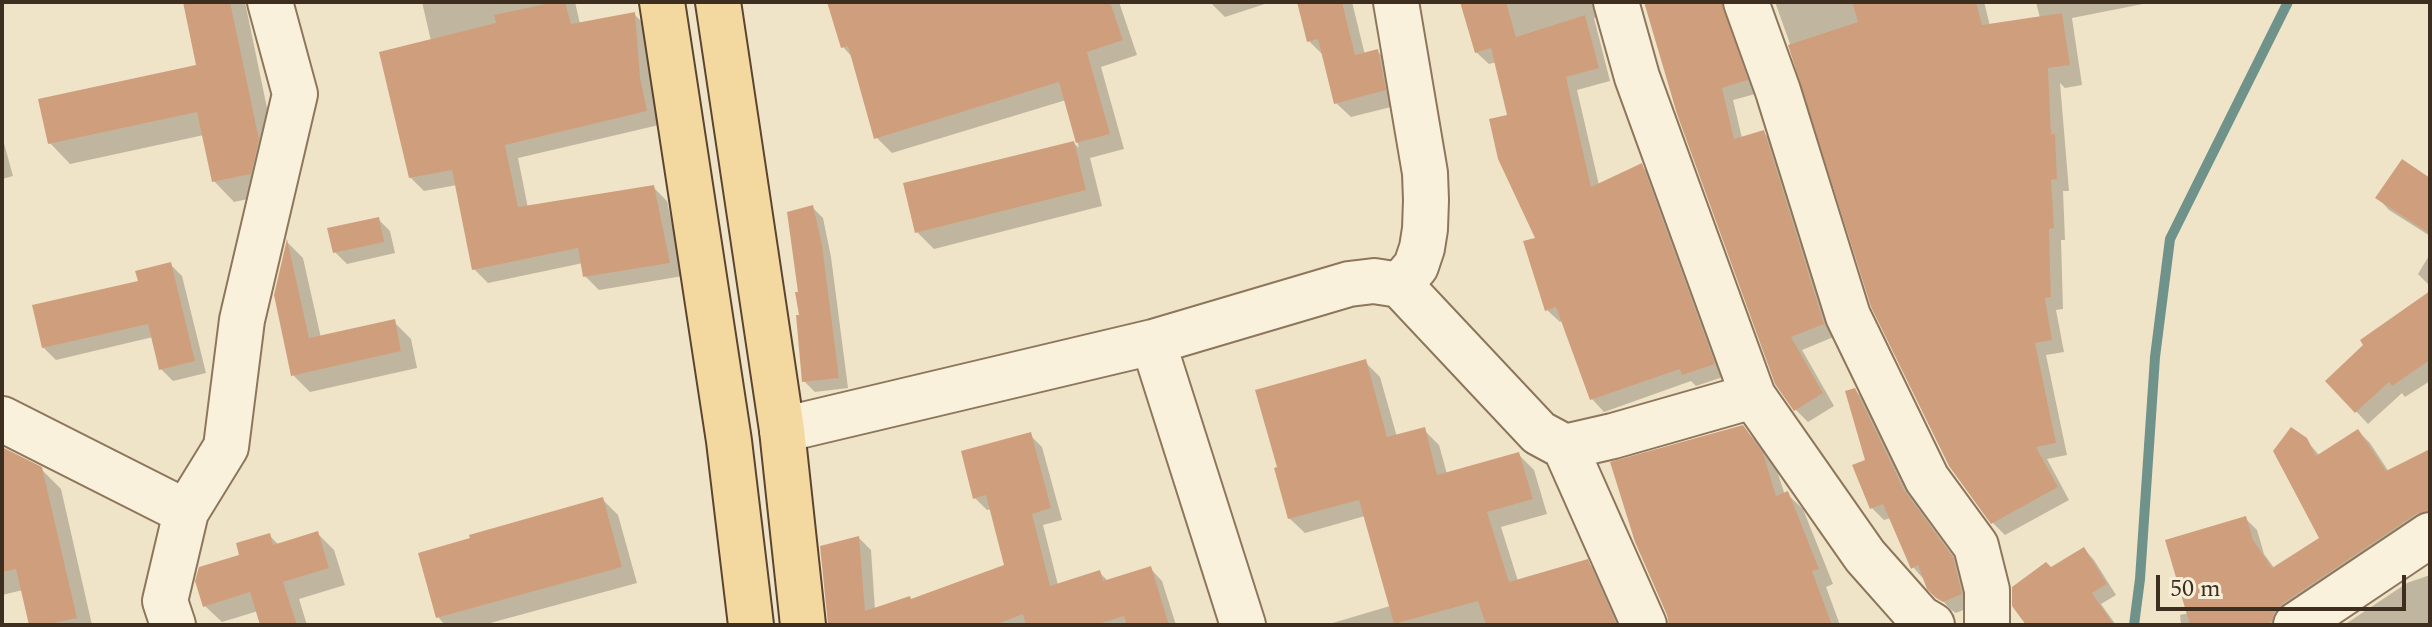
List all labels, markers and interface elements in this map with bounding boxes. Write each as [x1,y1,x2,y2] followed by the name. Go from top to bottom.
[2160,559,2410,609] scale bar
[2170,571,2221,607] text: 50 m

